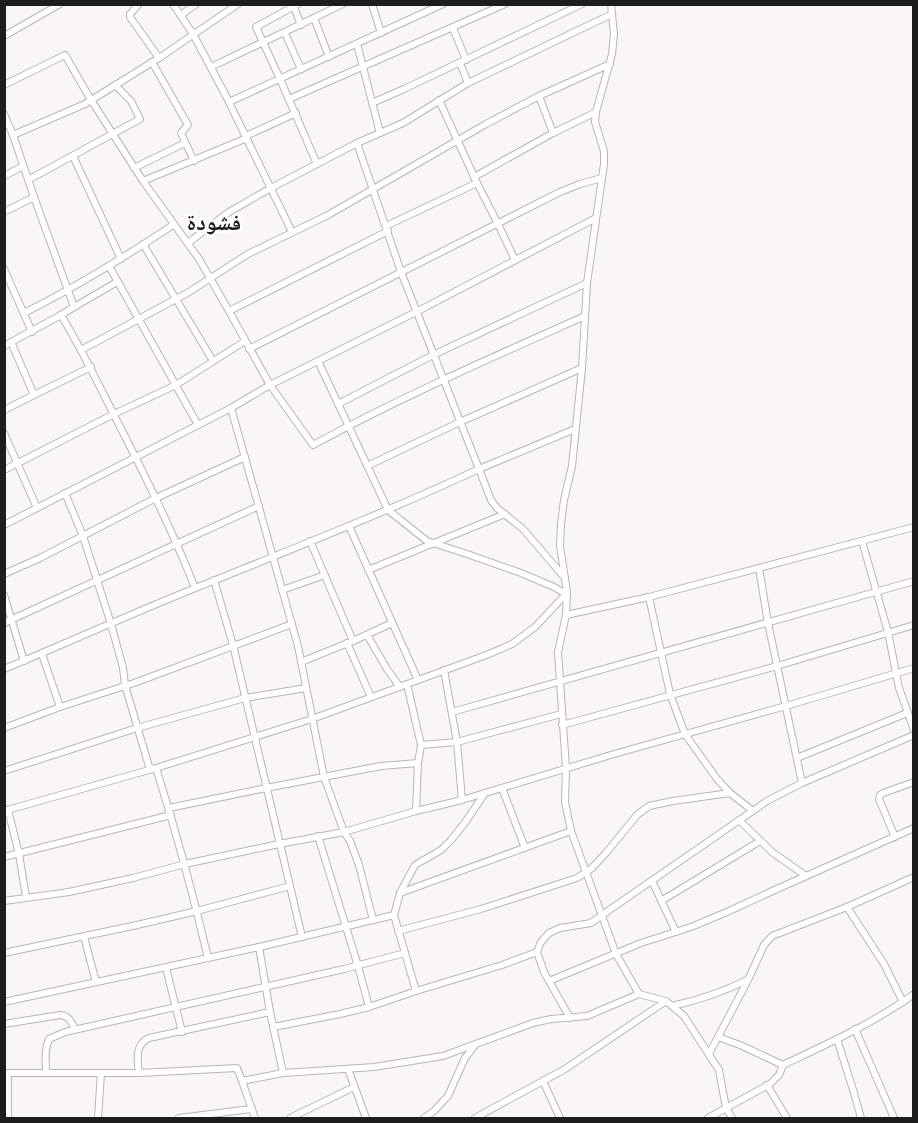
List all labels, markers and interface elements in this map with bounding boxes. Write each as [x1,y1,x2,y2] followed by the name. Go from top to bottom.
[187,205,241,239] district label: فشودة

